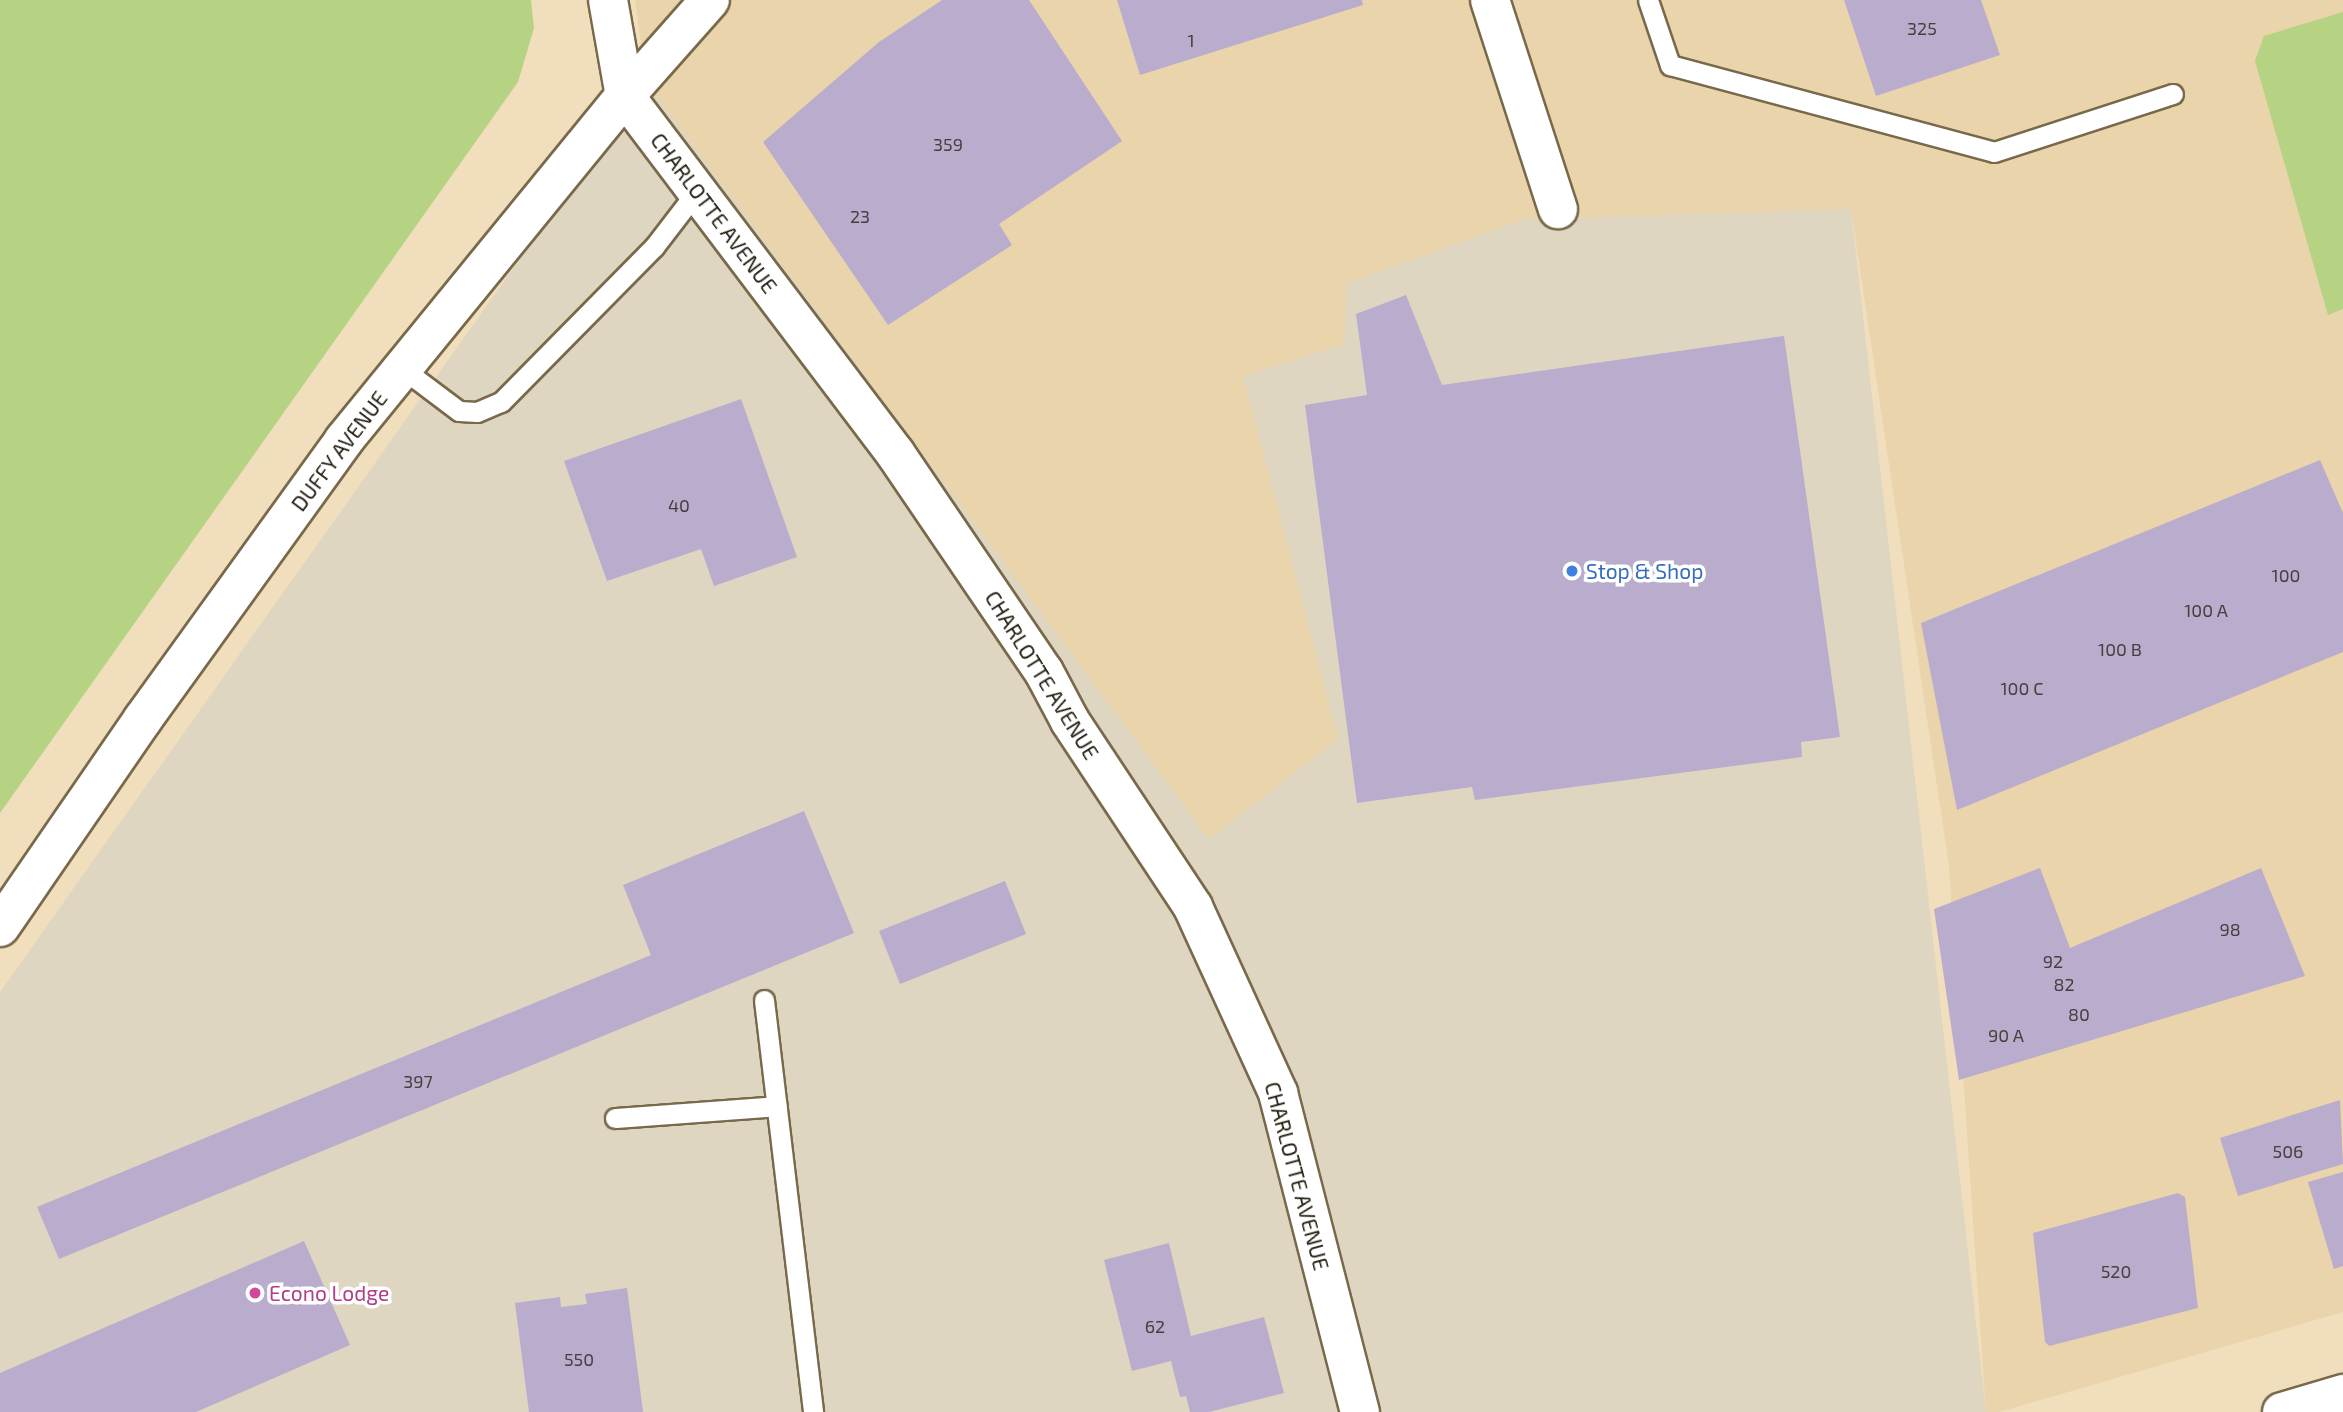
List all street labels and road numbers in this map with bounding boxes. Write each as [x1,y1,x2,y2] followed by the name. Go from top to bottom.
[645,128,783,298] street label: CHARLOTTE AVENUE
[285,386,393,516] street label: DUFFY AVENUE
[980,586,1104,764] street label: CHARLOTTE AVENUE
[1260,1079,1334,1273] street label: CHARLOTTE AVENUE

